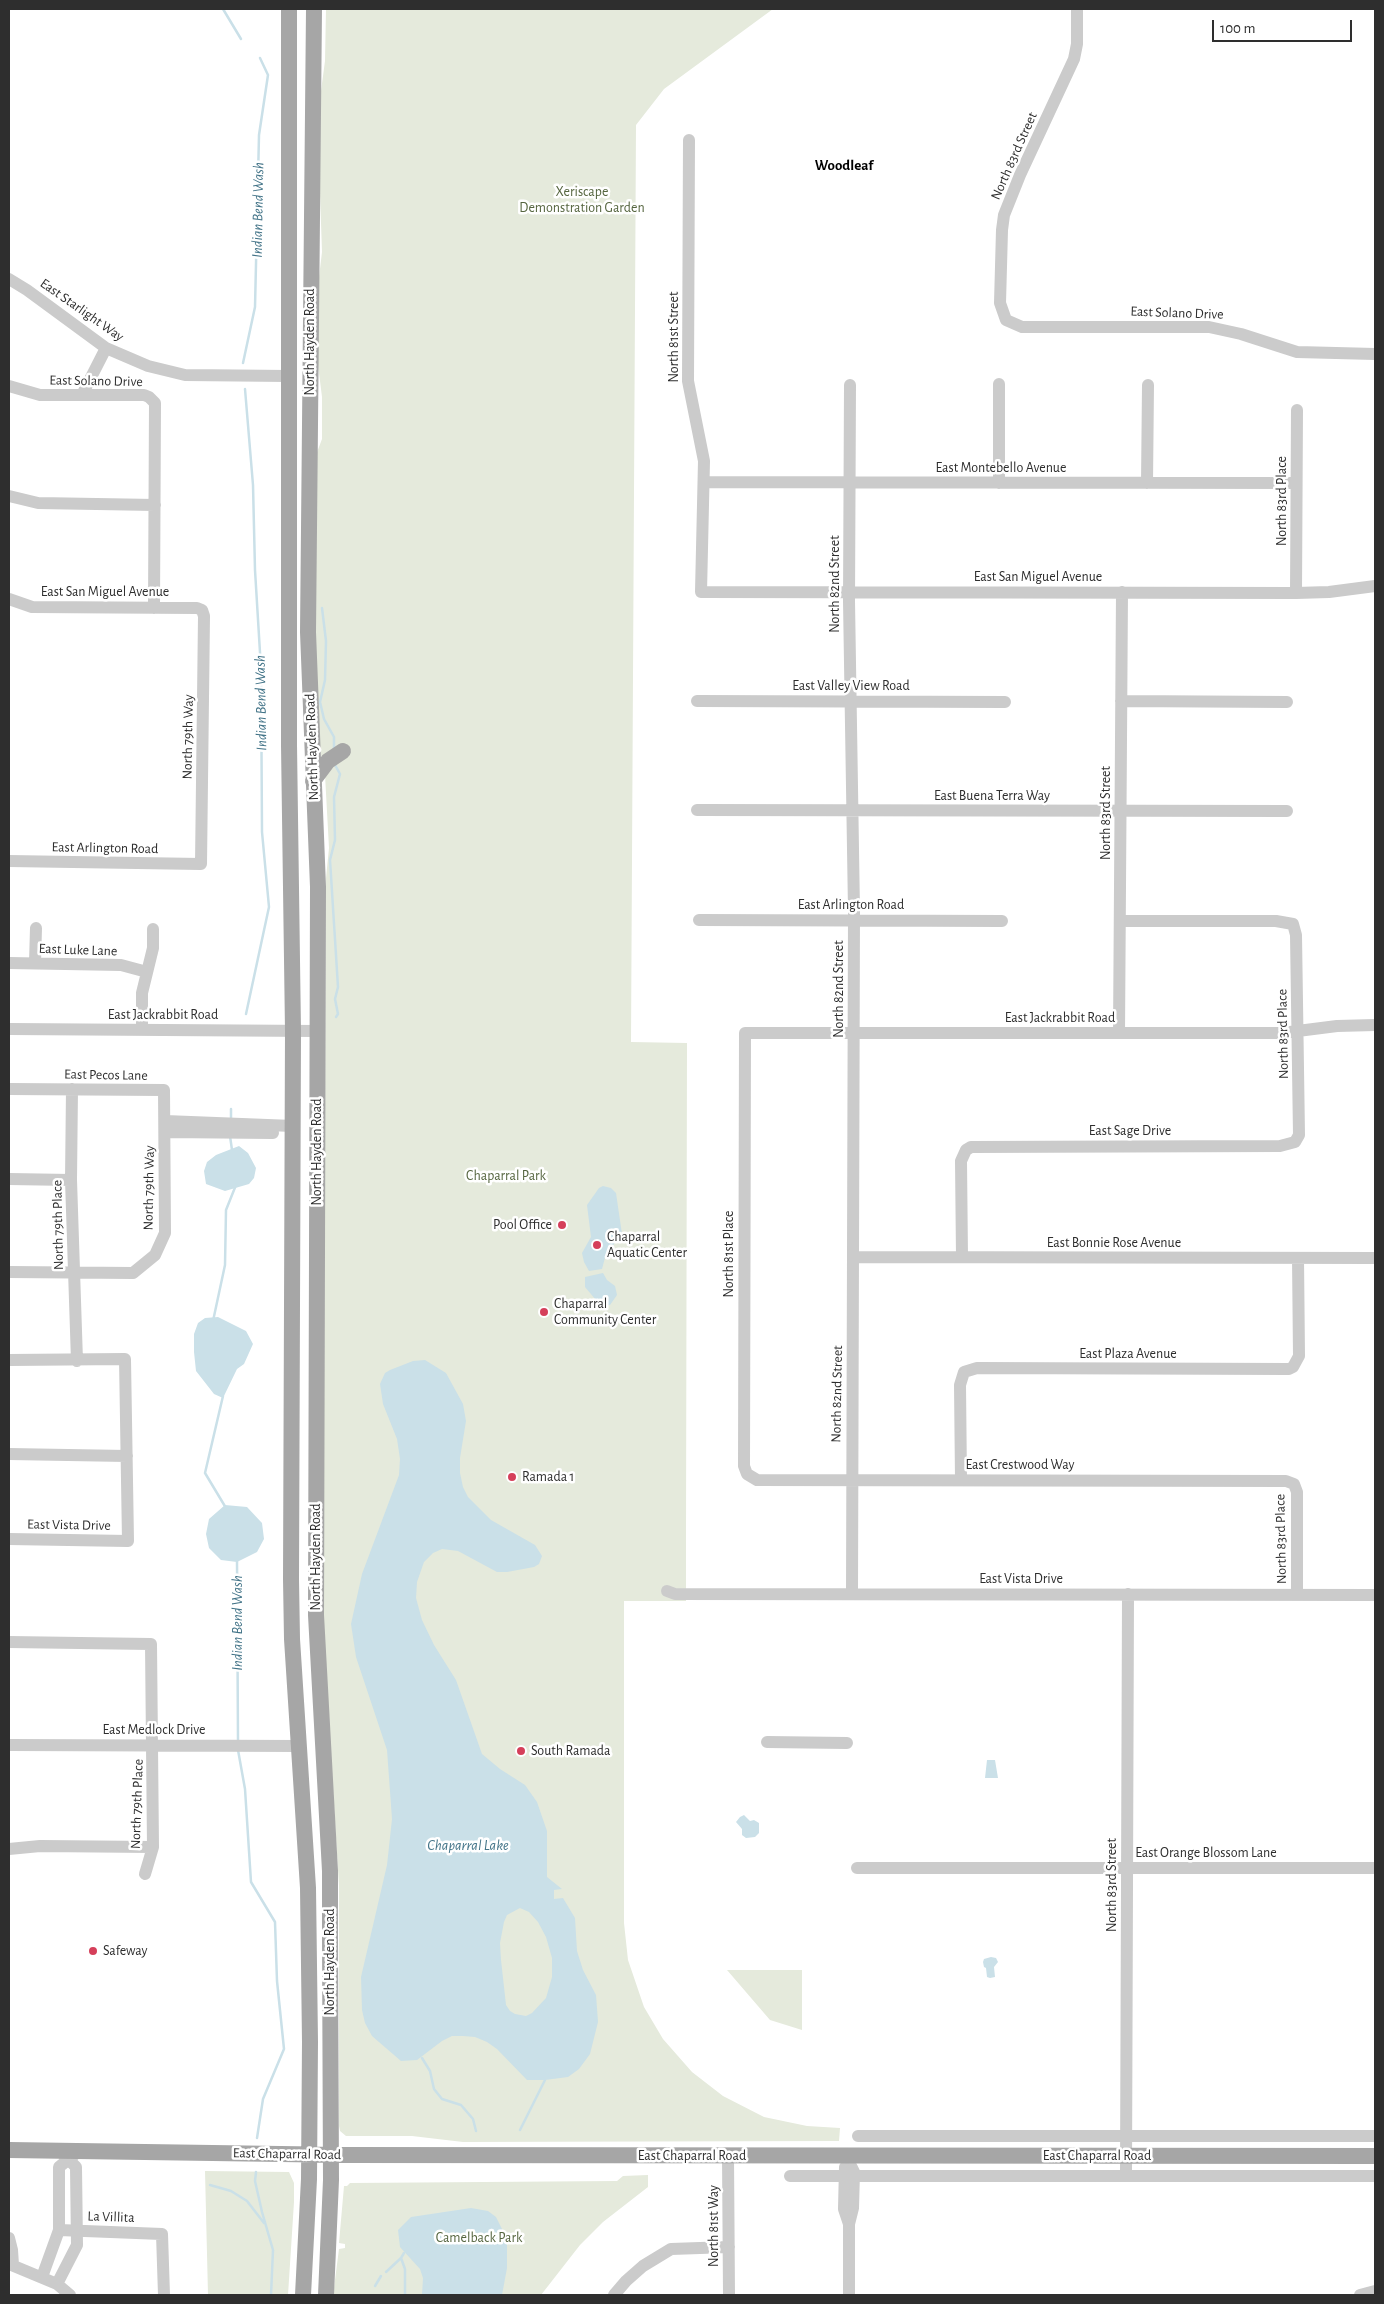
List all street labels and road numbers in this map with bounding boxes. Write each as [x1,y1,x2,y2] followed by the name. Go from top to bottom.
[987,110,1041,202] street label: North 83rd Street
[37,275,127,345] street label: East Starlight Way
[302,288,318,396] street label: North Hayden Road
[666,292,682,382] street label: North 81st Street
[1130,303,1224,323] street label: East Solano Drive
[49,372,143,390] street label: East Solano Drive
[1274,456,1290,546] street label: North 83rd Place
[936,460,1066,476] street label: East Montebello Avenue
[827,535,843,633] street label: North 82nd Street
[974,569,1102,585] street label: East San Miguel Avenue
[41,584,169,600] street label: East San Miguel Avenue
[792,678,910,694] street label: East Valley View Road
[302,693,322,801] street label: North Hayden Road
[179,694,197,780] street label: North 79th Way
[1098,766,1114,860] street label: North 83rd Street
[934,788,1050,804] street label: East Buena Terra Way
[52,839,158,857] street label: East Arlington Road
[798,897,904,913] street label: East Arlington Road
[38,940,118,960] street label: East Luke Lane
[831,940,847,1038] street label: North 82nd Street
[1274,989,1292,1079] street label: North 83rd Place
[108,1007,218,1023] street label: East Jackrabbit Road
[1005,1010,1115,1026] street label: East Jackrabbit Road
[64,1066,148,1084] street label: East Pecos Lane
[309,1098,325,1206] street label: North Hayden Road
[1089,1123,1171,1139] street label: East Sage Drive
[140,1145,158,1231] street label: North 79th Way
[49,1180,67,1270] street label: North 79th Place
[721,1210,737,1298] street label: North 81st Place
[1047,1235,1181,1251] street label: East Bonnie Rose Avenue
[828,1345,846,1443] street label: North 82nd Street
[1079,1346,1177,1362] street label: East Plaza Avenue
[965,1457,1075,1473] street label: East Crestwood Way
[1272,1494,1290,1584] street label: North 83rd Place
[308,1503,324,1611] street label: North Hayden Road
[27,1516,111,1534] street label: East Vista Drive
[979,1571,1063,1587] street label: East Vista Drive
[103,1722,205,1738] street label: East Medlock Drive
[127,1759,147,1849] street label: North 79th Place
[1104,1838,1120,1932] street label: North 83rd Street
[1135,1845,1277,1861] street label: East Orange Blossom Lane
[322,1908,338,2016] street label: North Hayden Road
[233,2145,341,2163] street label: East Chaparral Road
[638,2148,746,2164] street label: East Chaparral Road
[1043,2148,1151,2164] street label: East Chaparral Road
[706,2185,722,2267] street label: North 81st Way
[87,2208,135,2226] street label: La Villita

